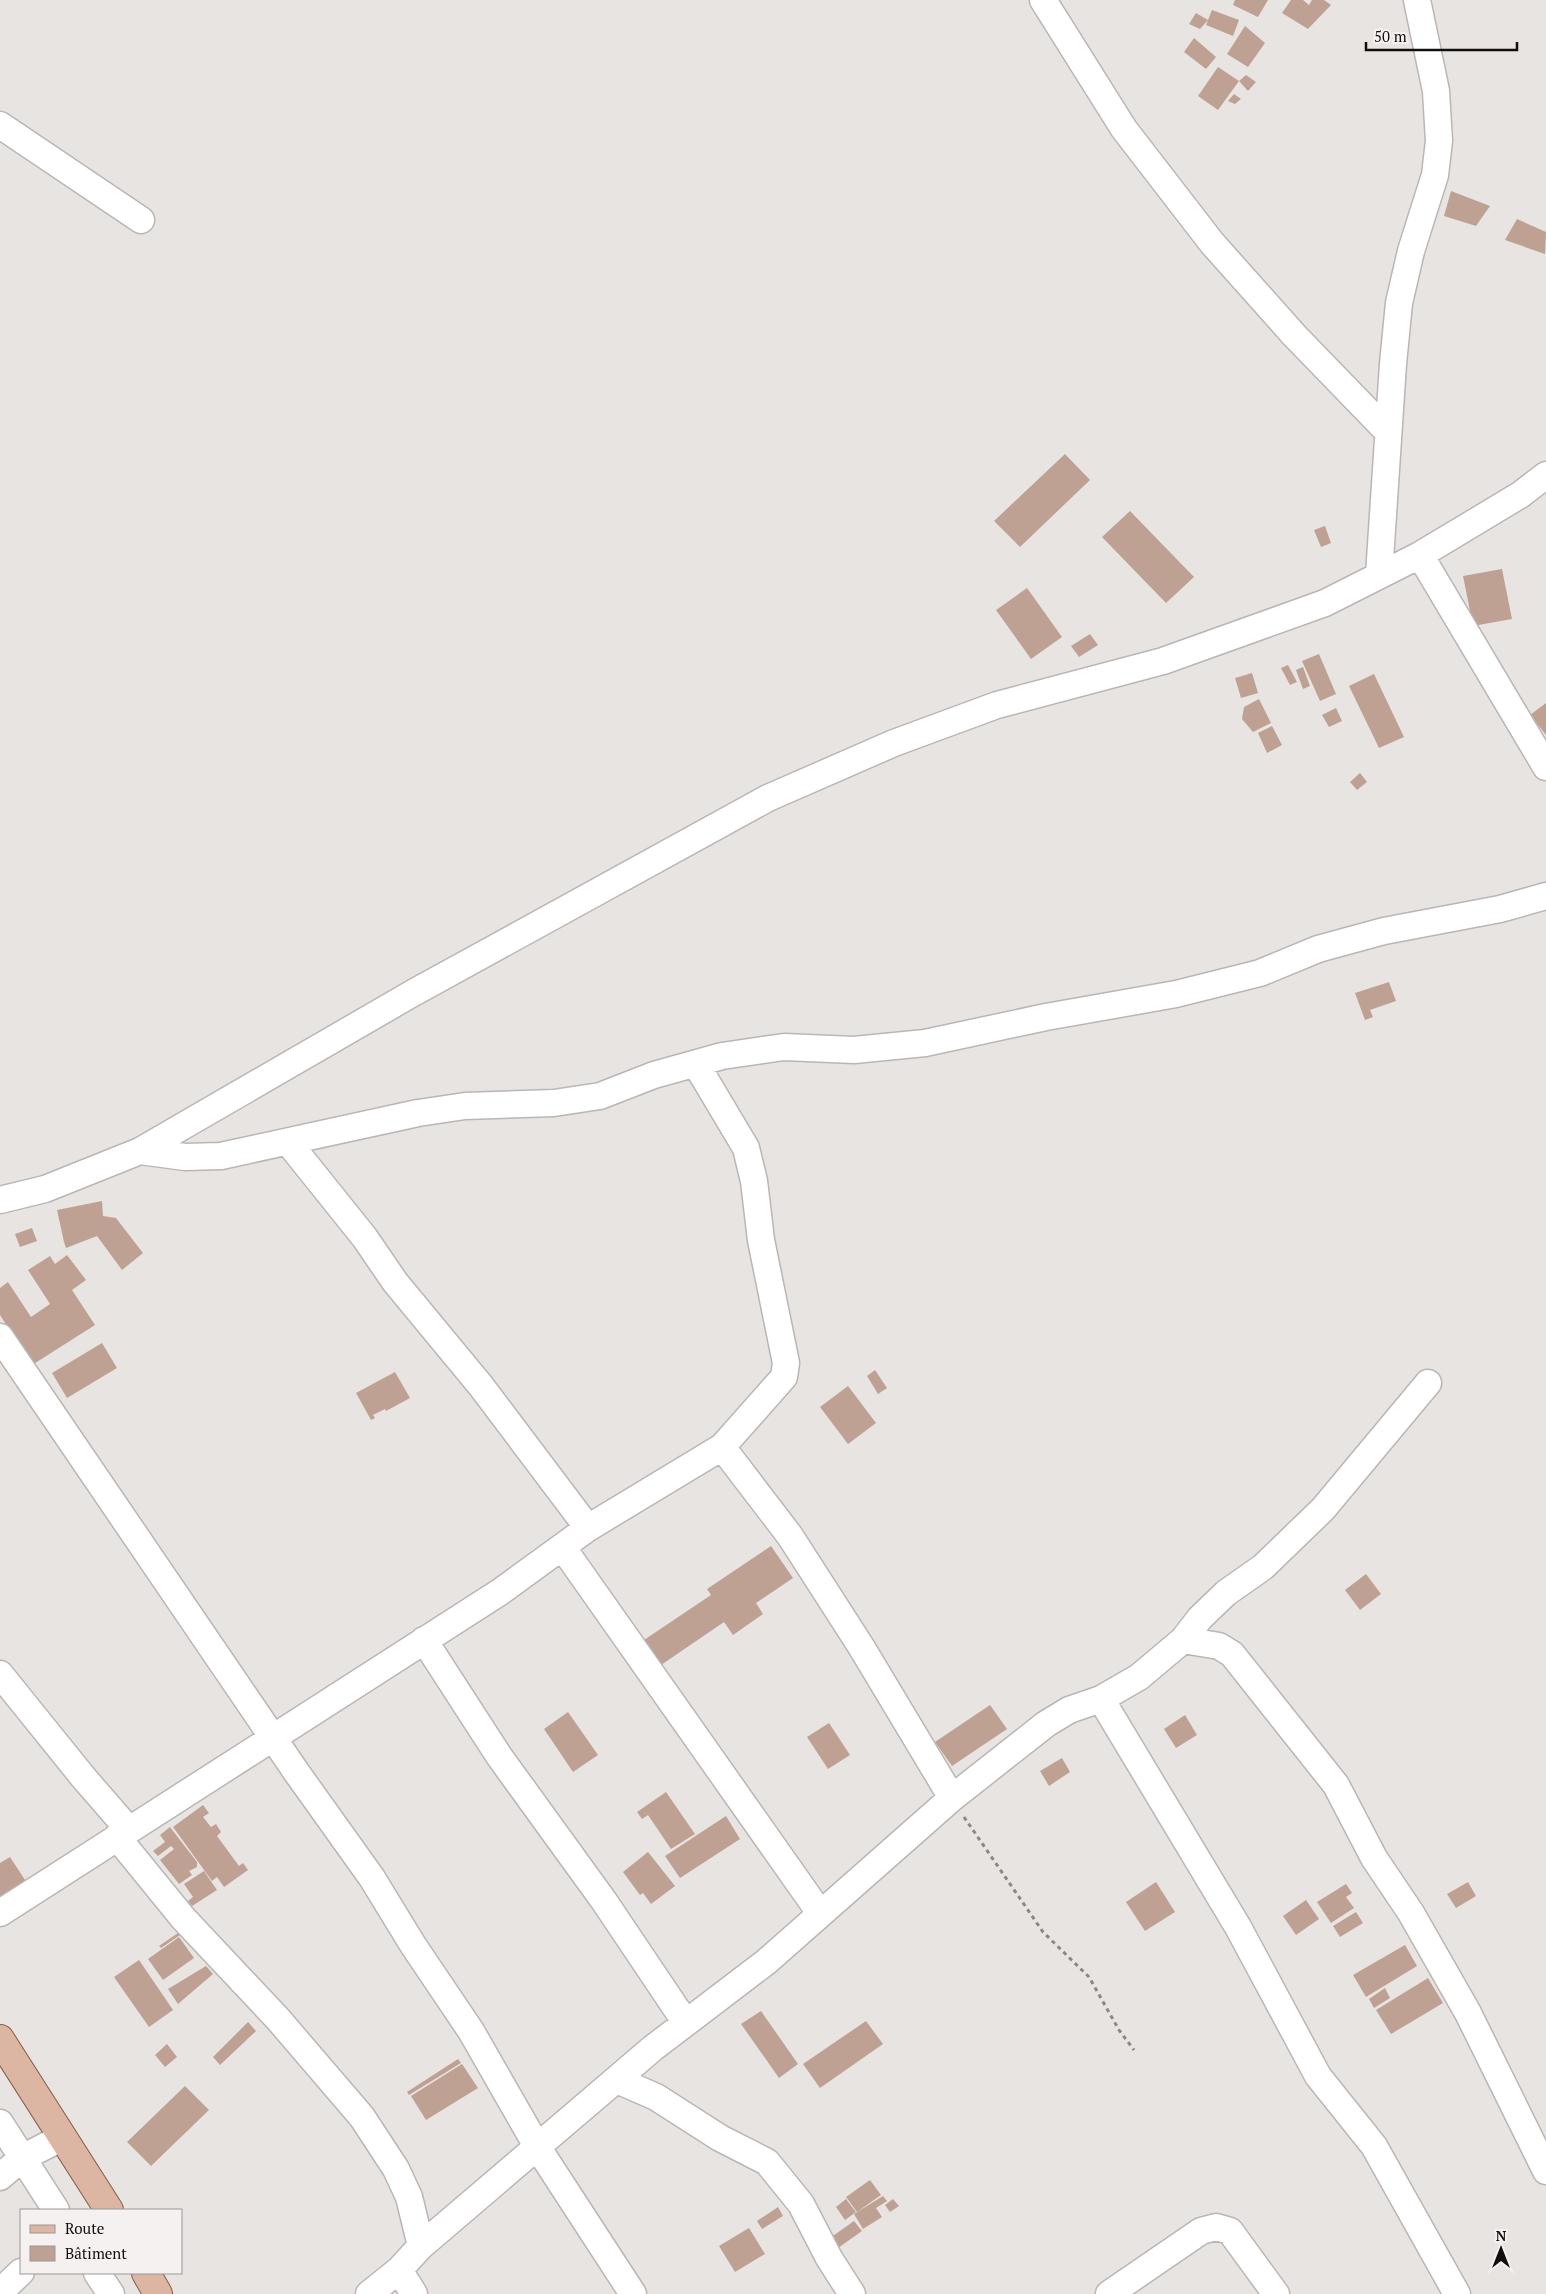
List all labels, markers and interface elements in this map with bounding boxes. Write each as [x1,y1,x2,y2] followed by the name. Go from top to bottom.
[1366,20,1517,52] scale bar
[1374,26,1407,46] text: 50 m
[20,2209,182,2274] legend
[65,2218,104,2238] text: Route
[1476,2224,1526,2274] north arrow
[1496,2226,1507,2245] text: N
[65,2243,127,2263] text: Bâtiment

